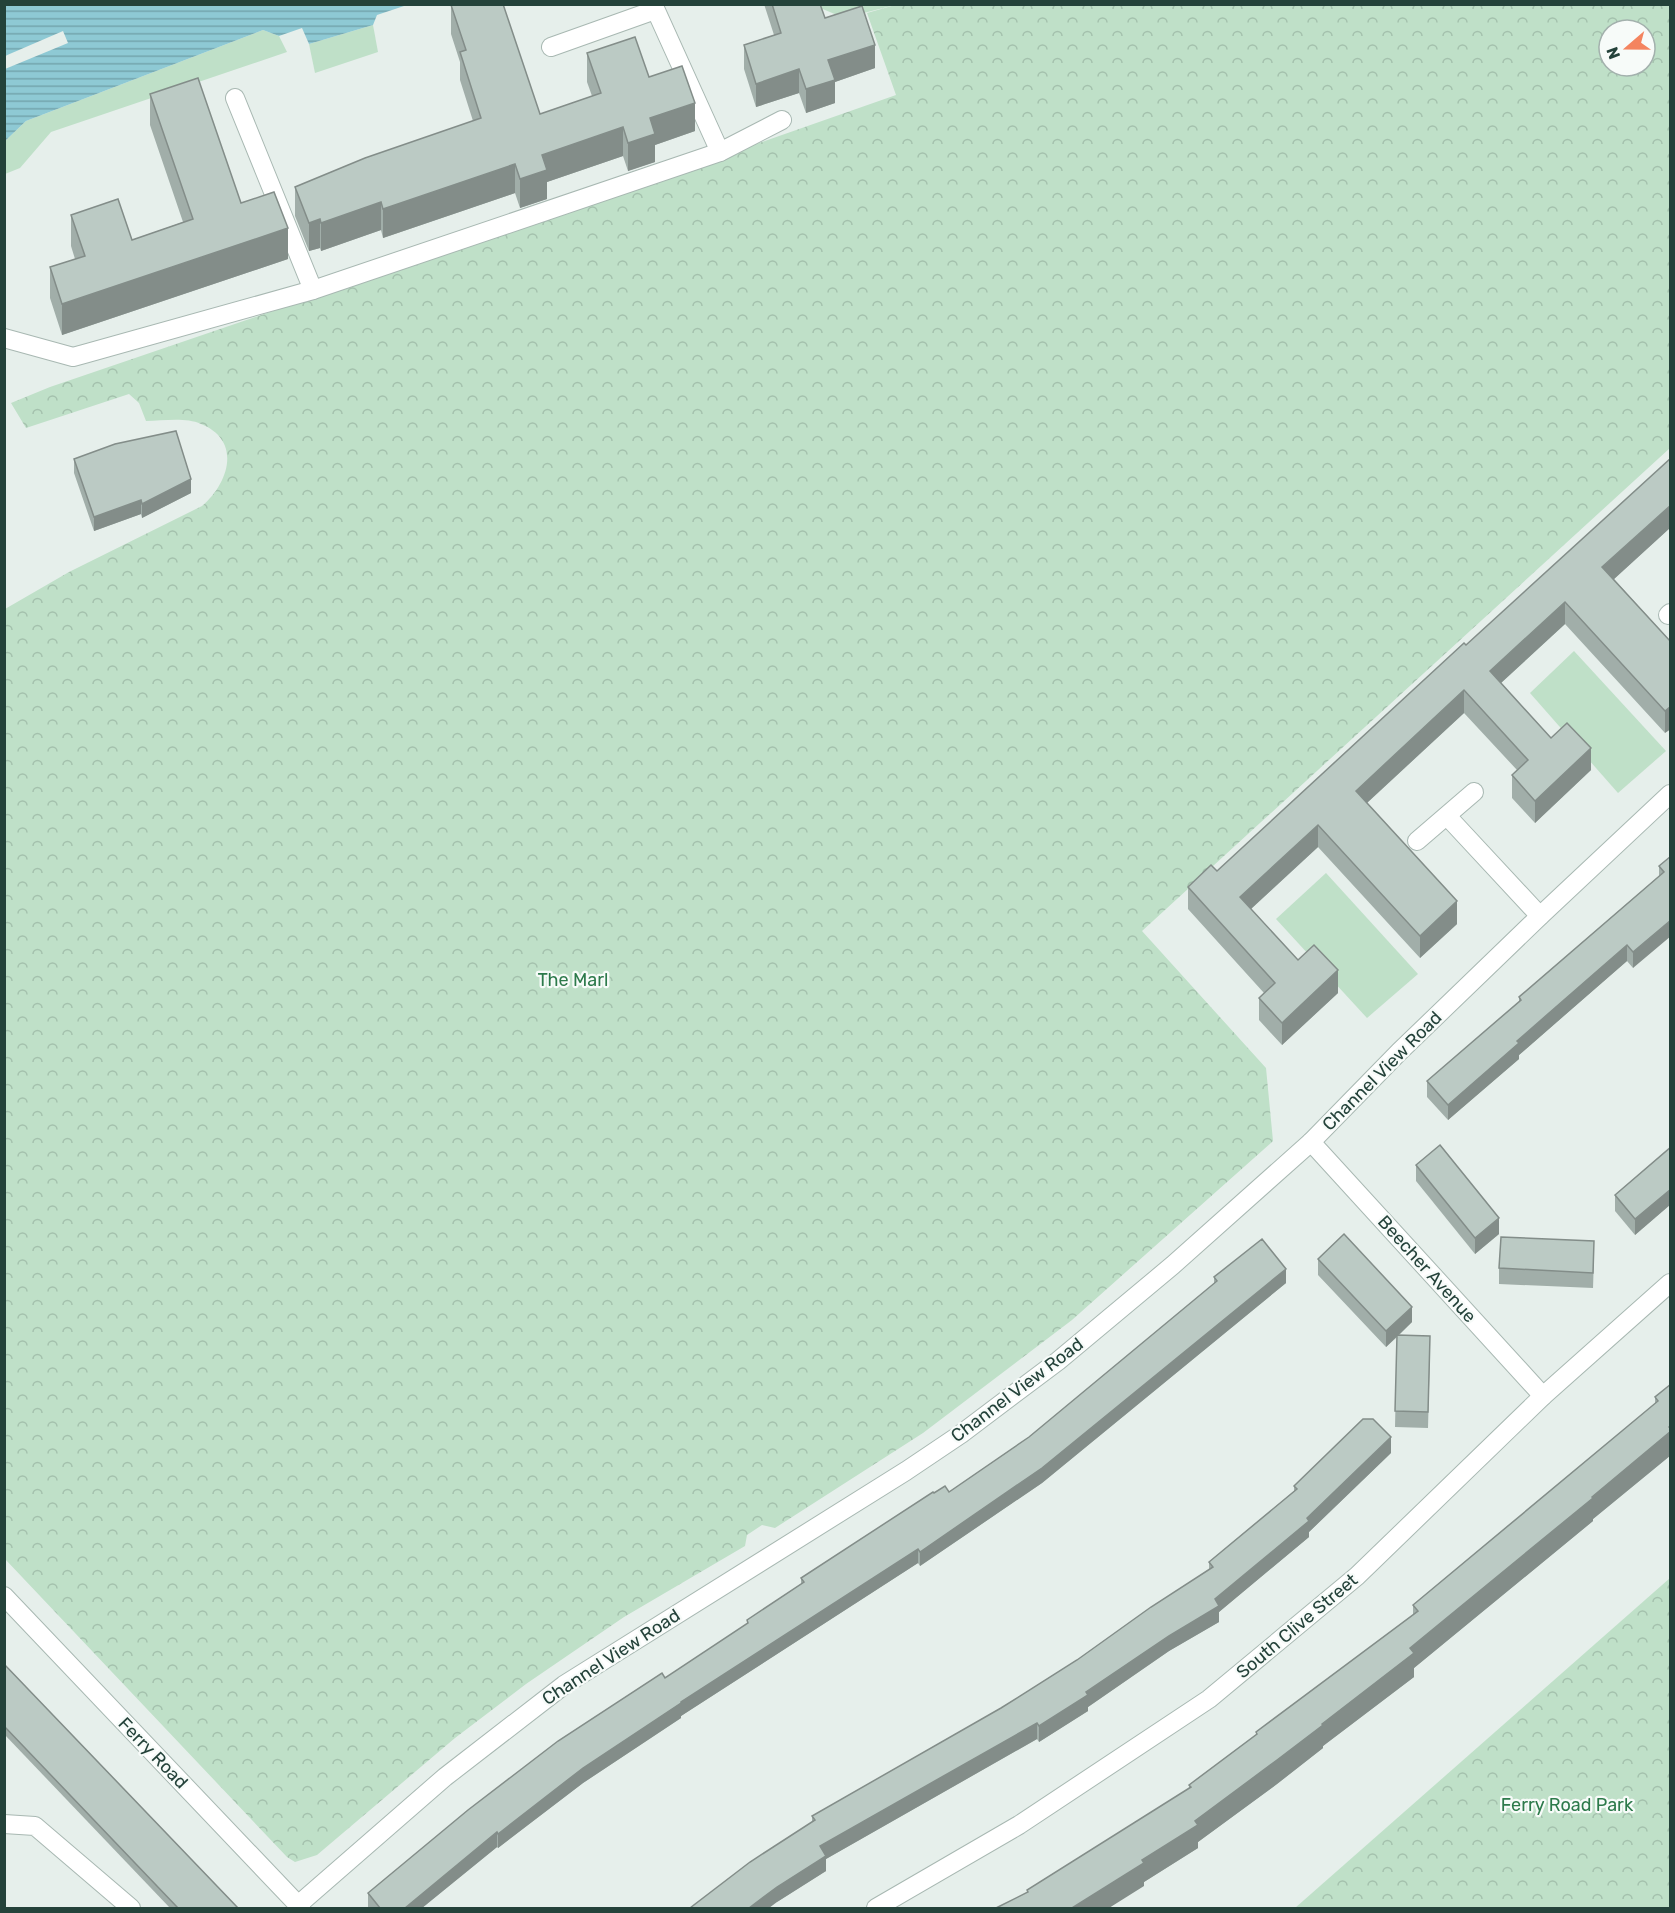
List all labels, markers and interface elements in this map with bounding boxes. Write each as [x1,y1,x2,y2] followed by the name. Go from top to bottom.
[1597,18,1657,78] north arrow
[1602,44,1624,62] text: N
[538,969,608,991] park label: The Marl
[1318,1007,1446,1135] street label: Channel View Road
[1373,1211,1481,1327] street label: Beecher Avenue
[946,1333,1088,1447] street label: Channel View Road
[1232,1569,1362,1683] street label: South Clive Street
[538,1604,684,1710] street label: Channel View Road
[114,1713,192,1793] street label: Ferry Road
[1501,1794,1634,1816] park label: Ferry Road Park

